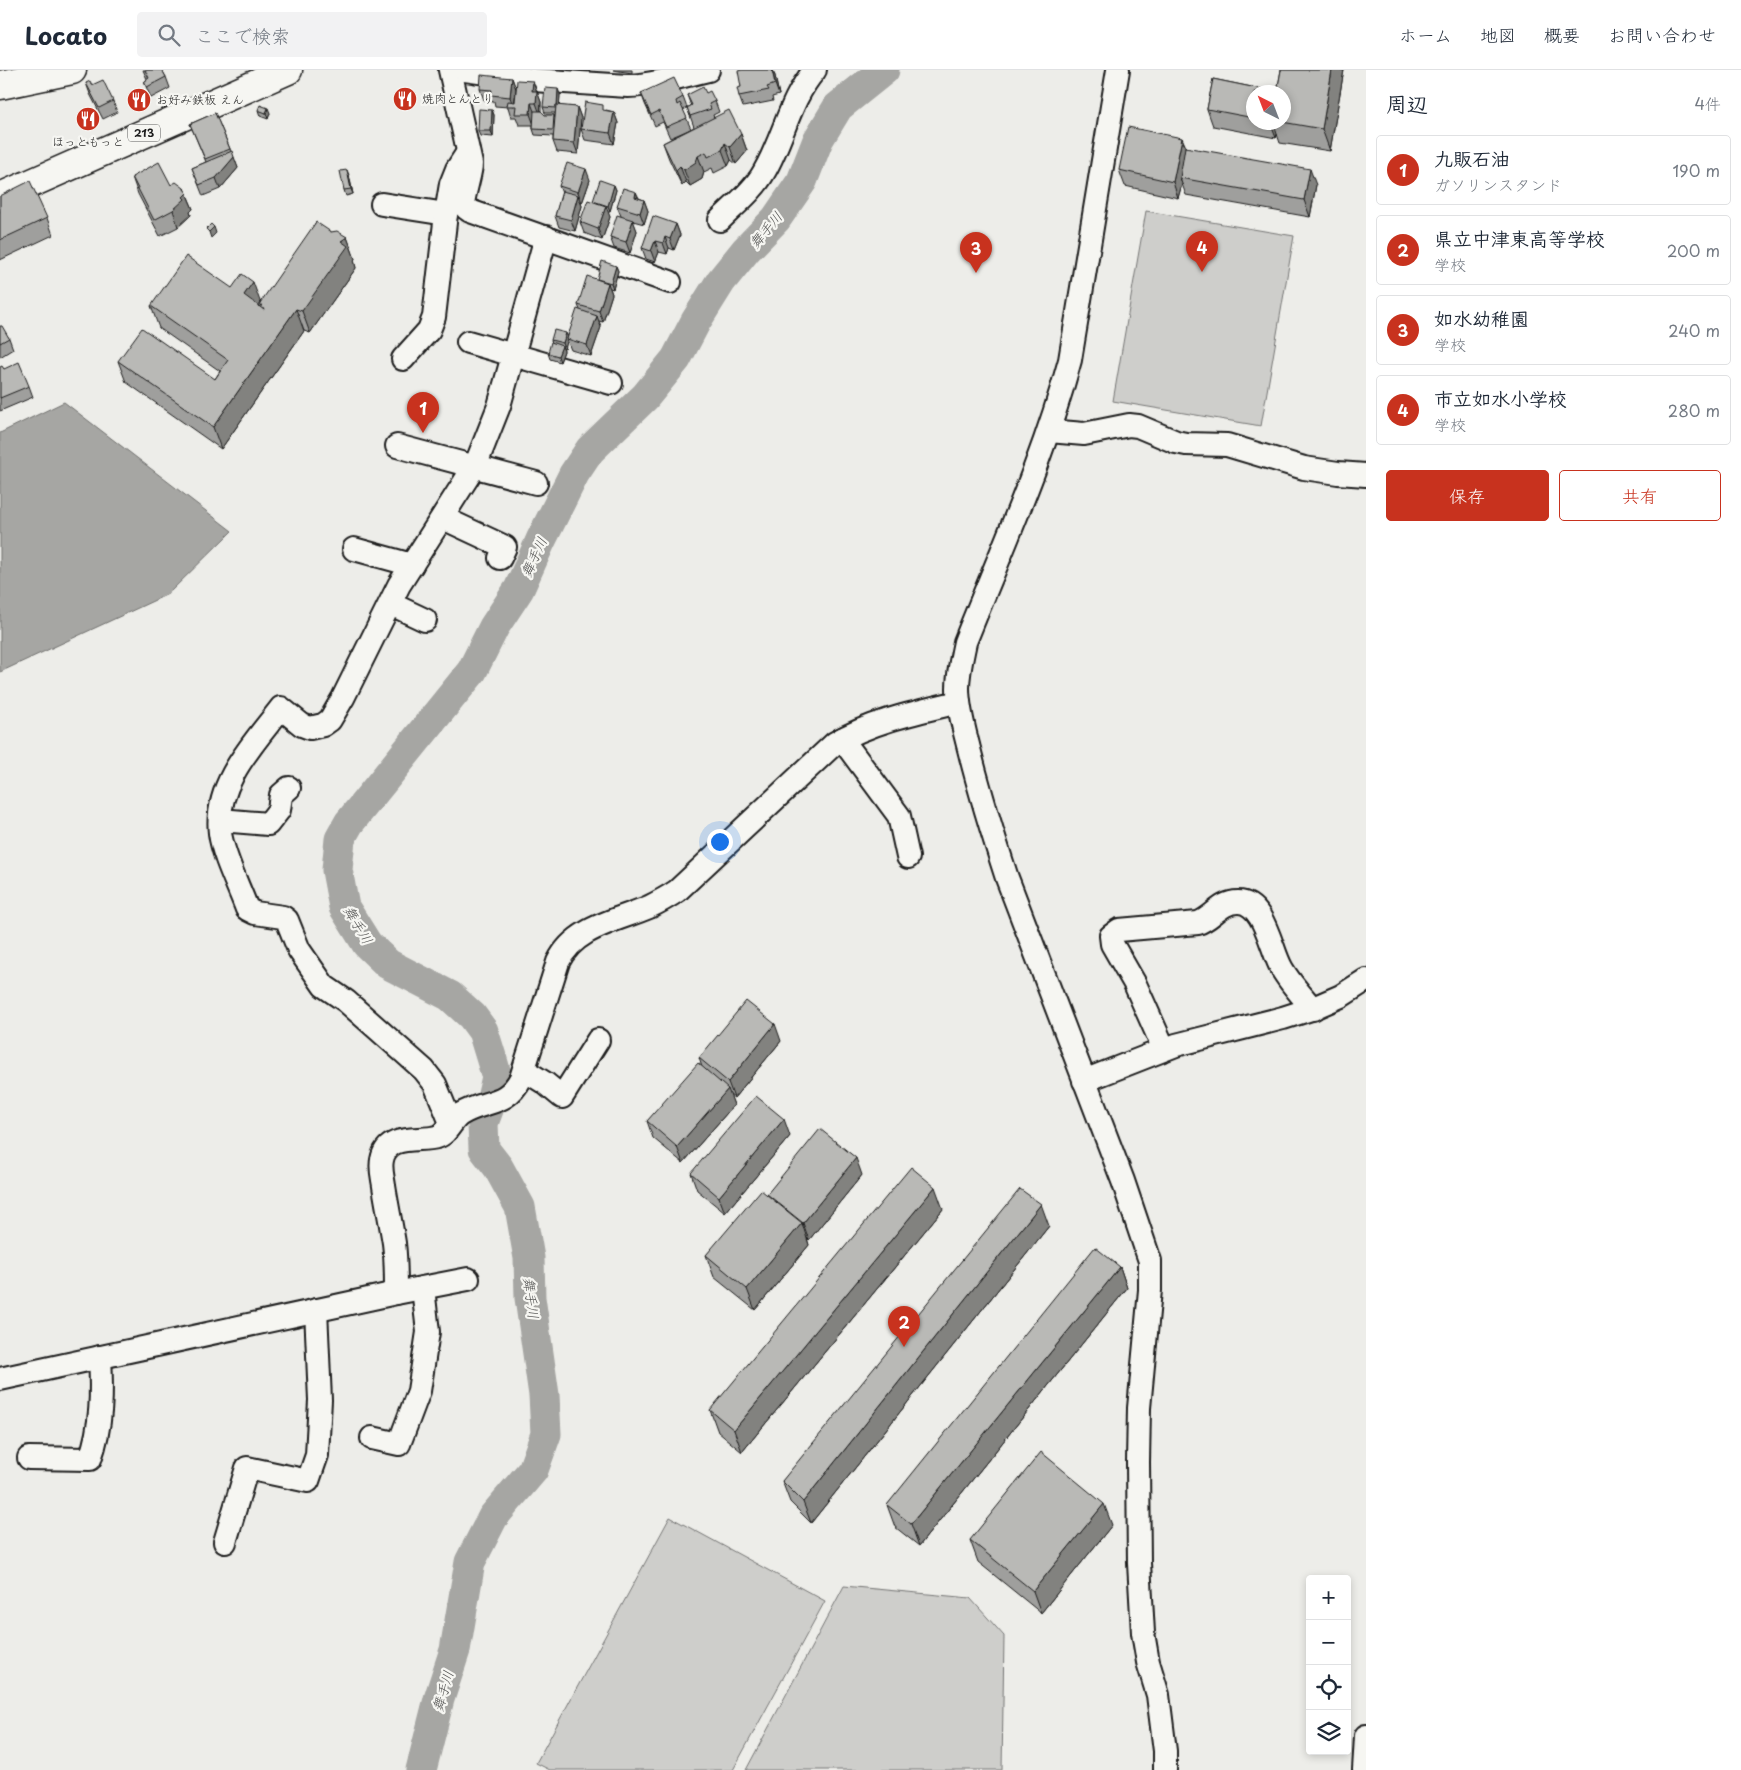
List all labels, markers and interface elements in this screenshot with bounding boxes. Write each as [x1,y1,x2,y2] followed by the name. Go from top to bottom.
[137,12,487,57] search box
[25,17,107,53] text: Locato
[155,21,183,49] icon: search
[195,21,290,49] text: ここで検索
[1399,21,1452,48] text: ホーム
[1480,21,1516,48] text: 地図
[1544,21,1580,48] text: 概要
[1608,21,1716,48] text: お問い合わせ
[1246,85,1291,130] north arrow
[392,86,418,112] restaurant icon: 焼肉とんとり
[126,87,152,113] restaurant icon: お好み鉄板 えん
[1386,87,1428,119] text: 周辺
[422,89,494,107] place label: 焼肉とんとり
[156,90,244,108] place label: お好み鉄板 えん
[1694,91,1721,115] text: 4件
[75,106,101,132] restaurant icon: ほっともっと
[128,124,160,142] road number: 213
[52,132,124,150] place label: ほっともっと
[1434,144,1510,172] text: 九販石油
[1399,158,1407,182] text: 1
[1672,158,1720,182] text: 190 m
[1434,172,1562,196] text: ガソリンスタンド
[744,207,787,253] water label: 舞手川
[1434,224,1605,252] text: 県立中津東高等学校
[1186,231,1218,272] pin: 4
[960,232,992,273] pin: 3
[1397,238,1409,262] text: 2
[1667,238,1720,262] text: 200 m
[1434,252,1466,276] text: 学校
[1434,304,1529,332] text: 如水幼稚園
[1398,318,1408,342] text: 3
[1668,318,1720,342] text: 240 m
[1434,332,1466,356] text: 学校
[1434,384,1567,412] text: 市立如水小学校
[407,392,439,433] pin: 1
[1398,398,1408,422] text: 4
[1668,398,1720,422] text: 280 m
[1434,412,1466,436] text: 学校
[1386,470,1549,521] button: 保存
[1559,470,1721,521] button: 共有
[515,533,552,580] water label: 舞手川
[707,829,733,855] your location
[339,901,378,948] water label: 舞手川
[519,1276,544,1320] water label: 舞手川
[888,1306,920,1347] pin: 2
[1306,1575,1351,1755] map controls
[1306,1575,1351,1620] button: +
[1306,1620,1351,1665] button: −
[1306,1665,1351,1710] button: locate
[427,1668,458,1714] water label: 舞手川
[1306,1710,1351,1755] button: layers

